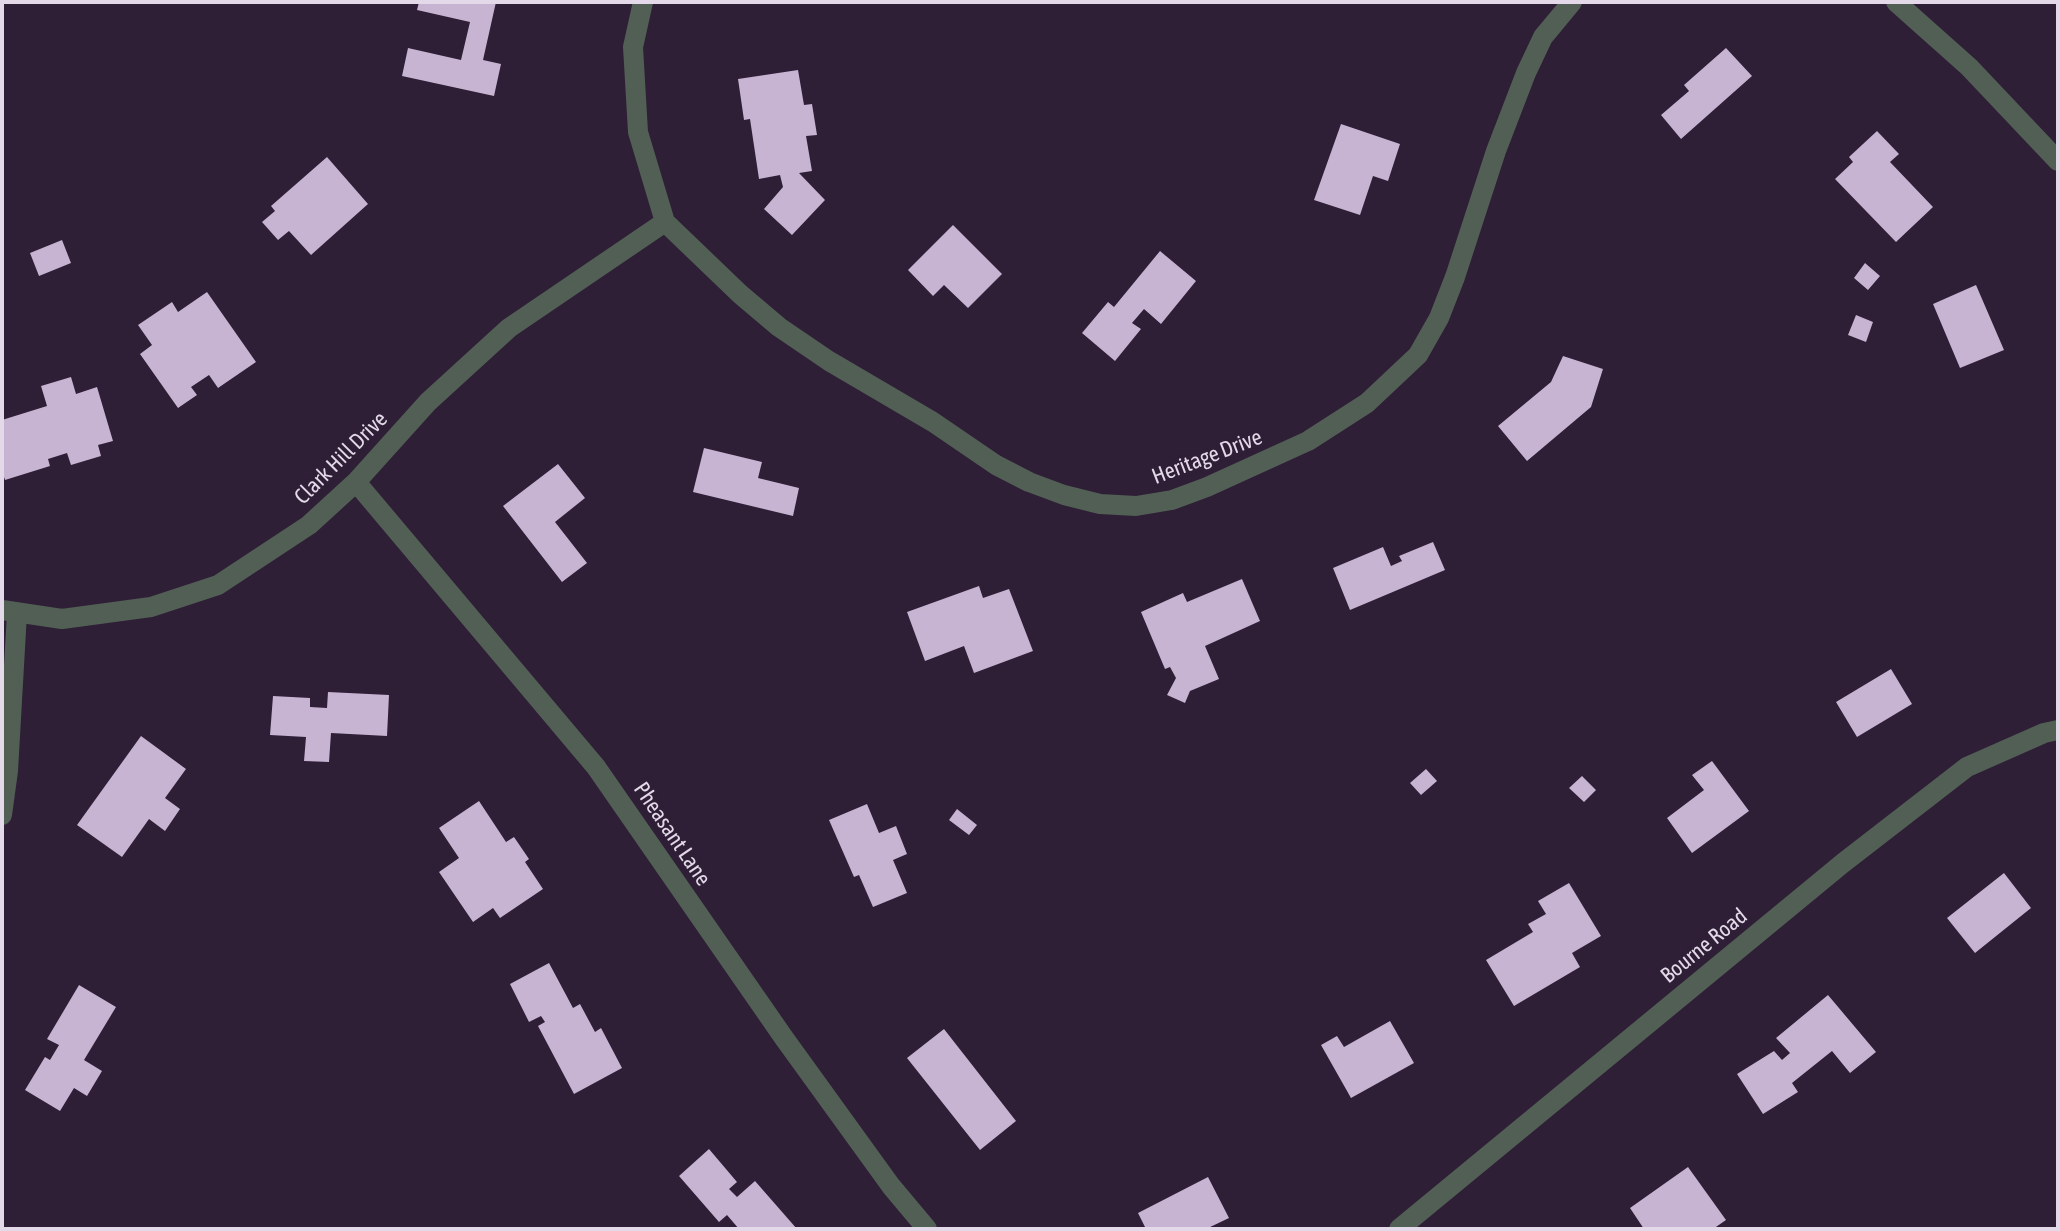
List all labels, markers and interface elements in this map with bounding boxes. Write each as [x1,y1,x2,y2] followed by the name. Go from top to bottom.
[289,406,393,510] street label: Clark Hill Drive
[1148,424,1266,490] street label: Heritage Drive
[628,777,716,891] street label: Pheasant Lane
[1655,903,1753,989] street label: Bourne Road

